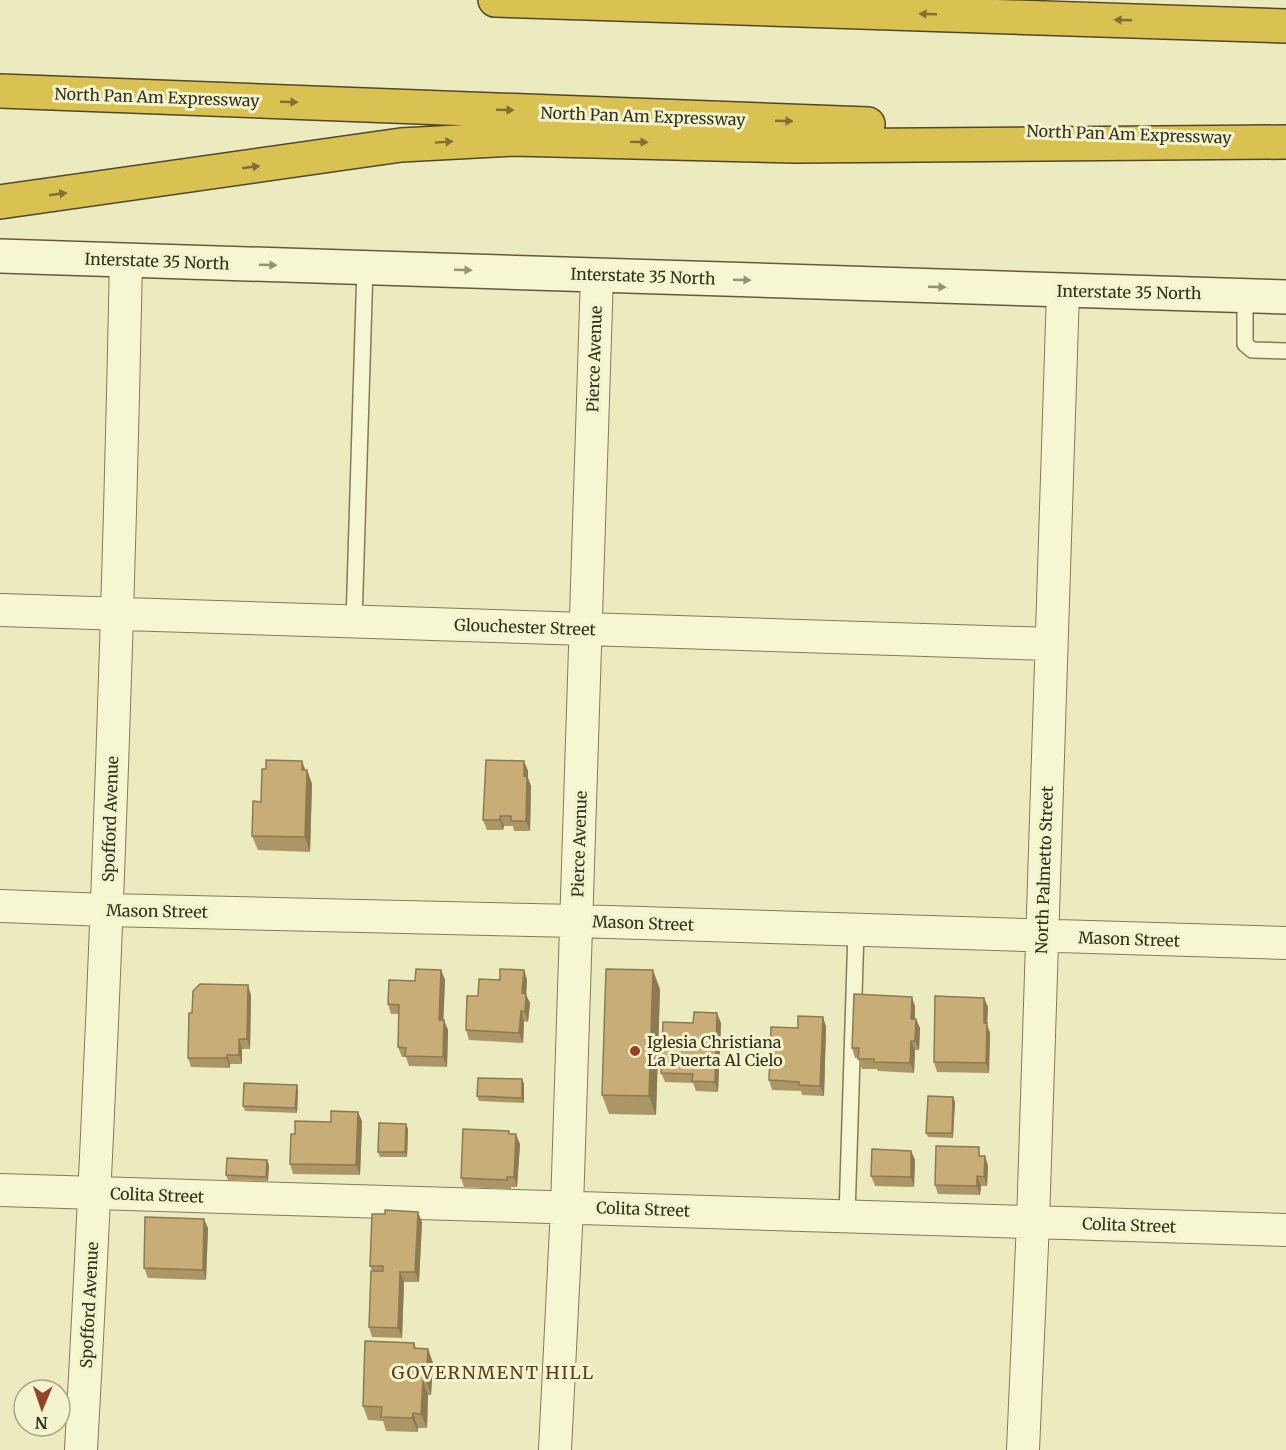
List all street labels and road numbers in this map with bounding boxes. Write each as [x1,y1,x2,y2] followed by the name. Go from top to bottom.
[54,83,260,111] street label: North Pan Am Expressway
[540,102,746,130] street label: North Pan Am Expressway
[1026,120,1232,148] street label: North Pan Am Expressway
[84,248,230,274] street label: Interstate 35 North
[570,263,716,289] street label: Interstate 35 North
[1056,281,1202,303] street label: Interstate 35 North
[582,305,606,413] street label: Pierce Avenue
[454,615,597,639] street label: Glouchester Street
[98,755,122,883] street label: Spofford Avenue
[1031,785,1057,954] street label: North Palmetto Street
[567,790,591,898] street label: Pierce Avenue
[106,900,209,922] street label: Mason Street
[592,911,695,935] street label: Mason Street
[1078,927,1181,951] street label: Mason Street
[110,1183,205,1207] street label: Colita Street
[596,1197,691,1221] street label: Colita Street
[1082,1213,1177,1237] street label: Colita Street
[76,1241,102,1369] street label: Spofford Avenue

